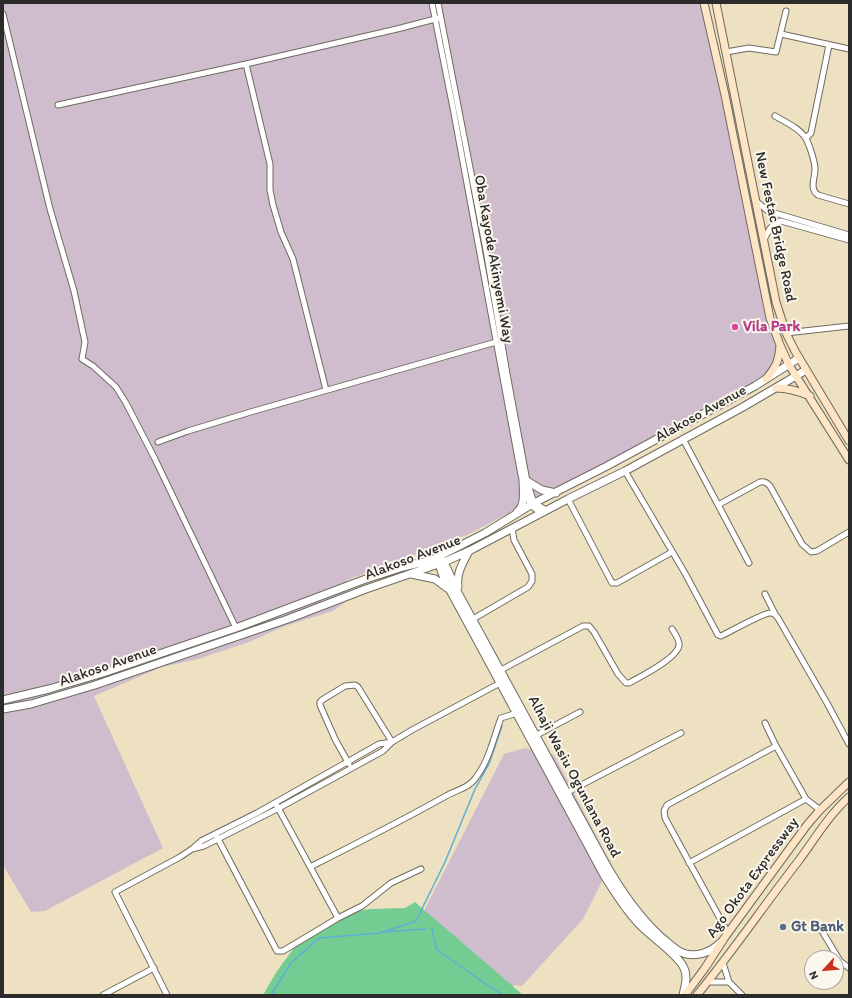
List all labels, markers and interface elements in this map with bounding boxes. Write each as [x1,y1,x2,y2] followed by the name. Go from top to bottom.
[750,150,800,304] street label: New Festac Bridge Road
[469,173,517,345] street label: Oba Kayode Akinyemi Way
[743,318,800,336] place label: Vila Park
[730,322,740,332] marker: Vila Park
[652,382,750,446] street label: Alakoso Avenue
[362,531,464,585] street label: Alakoso Avenue
[57,641,159,691] street label: Alakoso Avenue
[524,693,624,861] street label: Alhaji Wasiu Ogunlana Road
[703,814,803,942] street label: Ago Okota Expressway
[791,918,844,936] place label: Gt Bank
[778,922,788,932] marker: Gt Bank
[804,950,844,990] north arrow
[806,969,821,981] text: N

